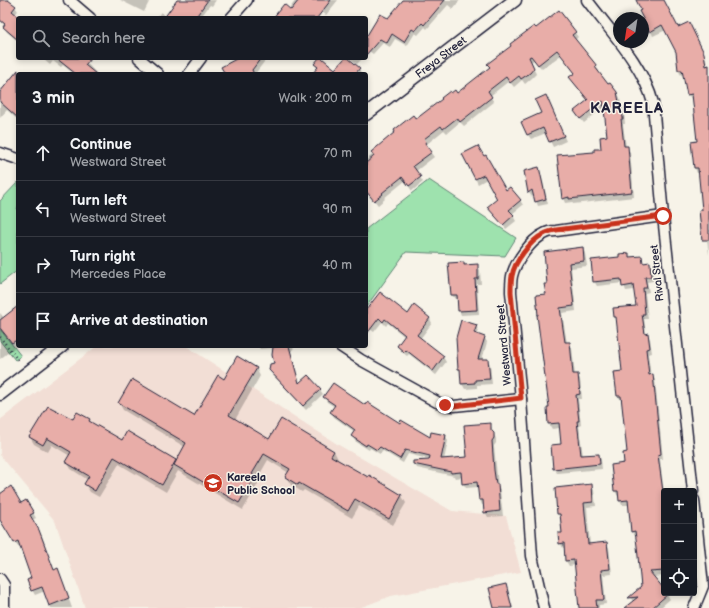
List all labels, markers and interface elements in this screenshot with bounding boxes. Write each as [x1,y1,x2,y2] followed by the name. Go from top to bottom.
[613,12,649,48] north arrow
[16,16,368,60] search box
[30,27,52,49] icon: search
[62,29,145,48] text: Search here
[413,33,469,80] street label: Freya Street
[32,88,75,108] text: 3 min
[279,90,352,106] text: Walk · 200 m
[590,99,664,118] district label: KAREELA
[70,135,132,154] text: Continue
[32,142,54,164] icon: ahead
[324,145,352,161] text: 70 m
[70,154,166,170] text: Westward Street
[70,191,127,210] text: Turn left
[32,198,54,220] icon: left
[323,201,352,217] text: 90 m
[654,207,672,225] route start
[70,210,166,226] text: Westward Street
[648,243,666,302] street label: Rival Street
[70,247,135,266] text: Turn right
[32,254,54,276] icon: right
[322,257,352,273] text: 40 m
[70,266,166,282] text: Mercedes Place
[494,303,514,386] street label: Westward Street
[32,310,54,332] icon: arrive
[70,311,208,330] text: Arrive at destination
[436,396,454,414] route end
[227,471,295,497] place label: Kareela Public School
[202,472,224,494] school or university icon: Kareela Public School
[661,488,697,596] map controls
[661,488,697,524] button: +
[661,524,697,560] button: −
[661,560,697,596] button: locate

